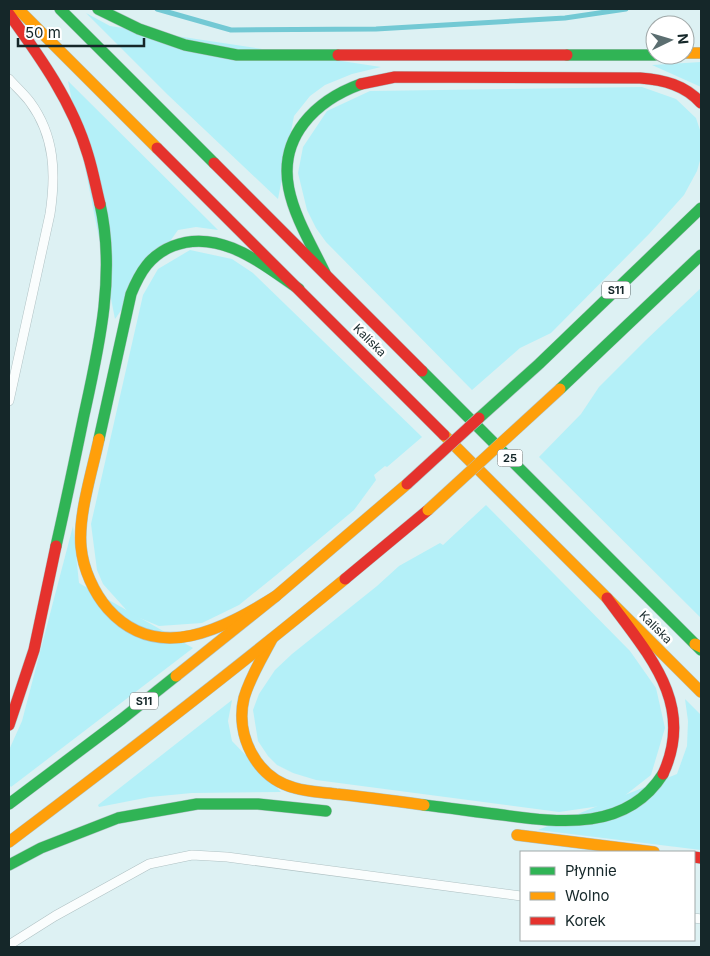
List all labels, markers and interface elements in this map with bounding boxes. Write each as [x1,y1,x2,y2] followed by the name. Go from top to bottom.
[18,15,144,47] scale bar
[645,15,695,65] north arrow
[25,23,61,42] text: 50 m
[675,33,692,45] text: N
[602,282,630,298] road number: S11
[350,320,390,360] street label: Kaliska
[498,449,522,466] road number: 25
[636,607,676,647] street label: Kaliska
[130,692,158,709] road number: S11
[520,851,695,941] legend
[565,861,617,880] text: Płynnie
[565,886,610,905] text: Wolno
[565,911,607,930] text: Korek

